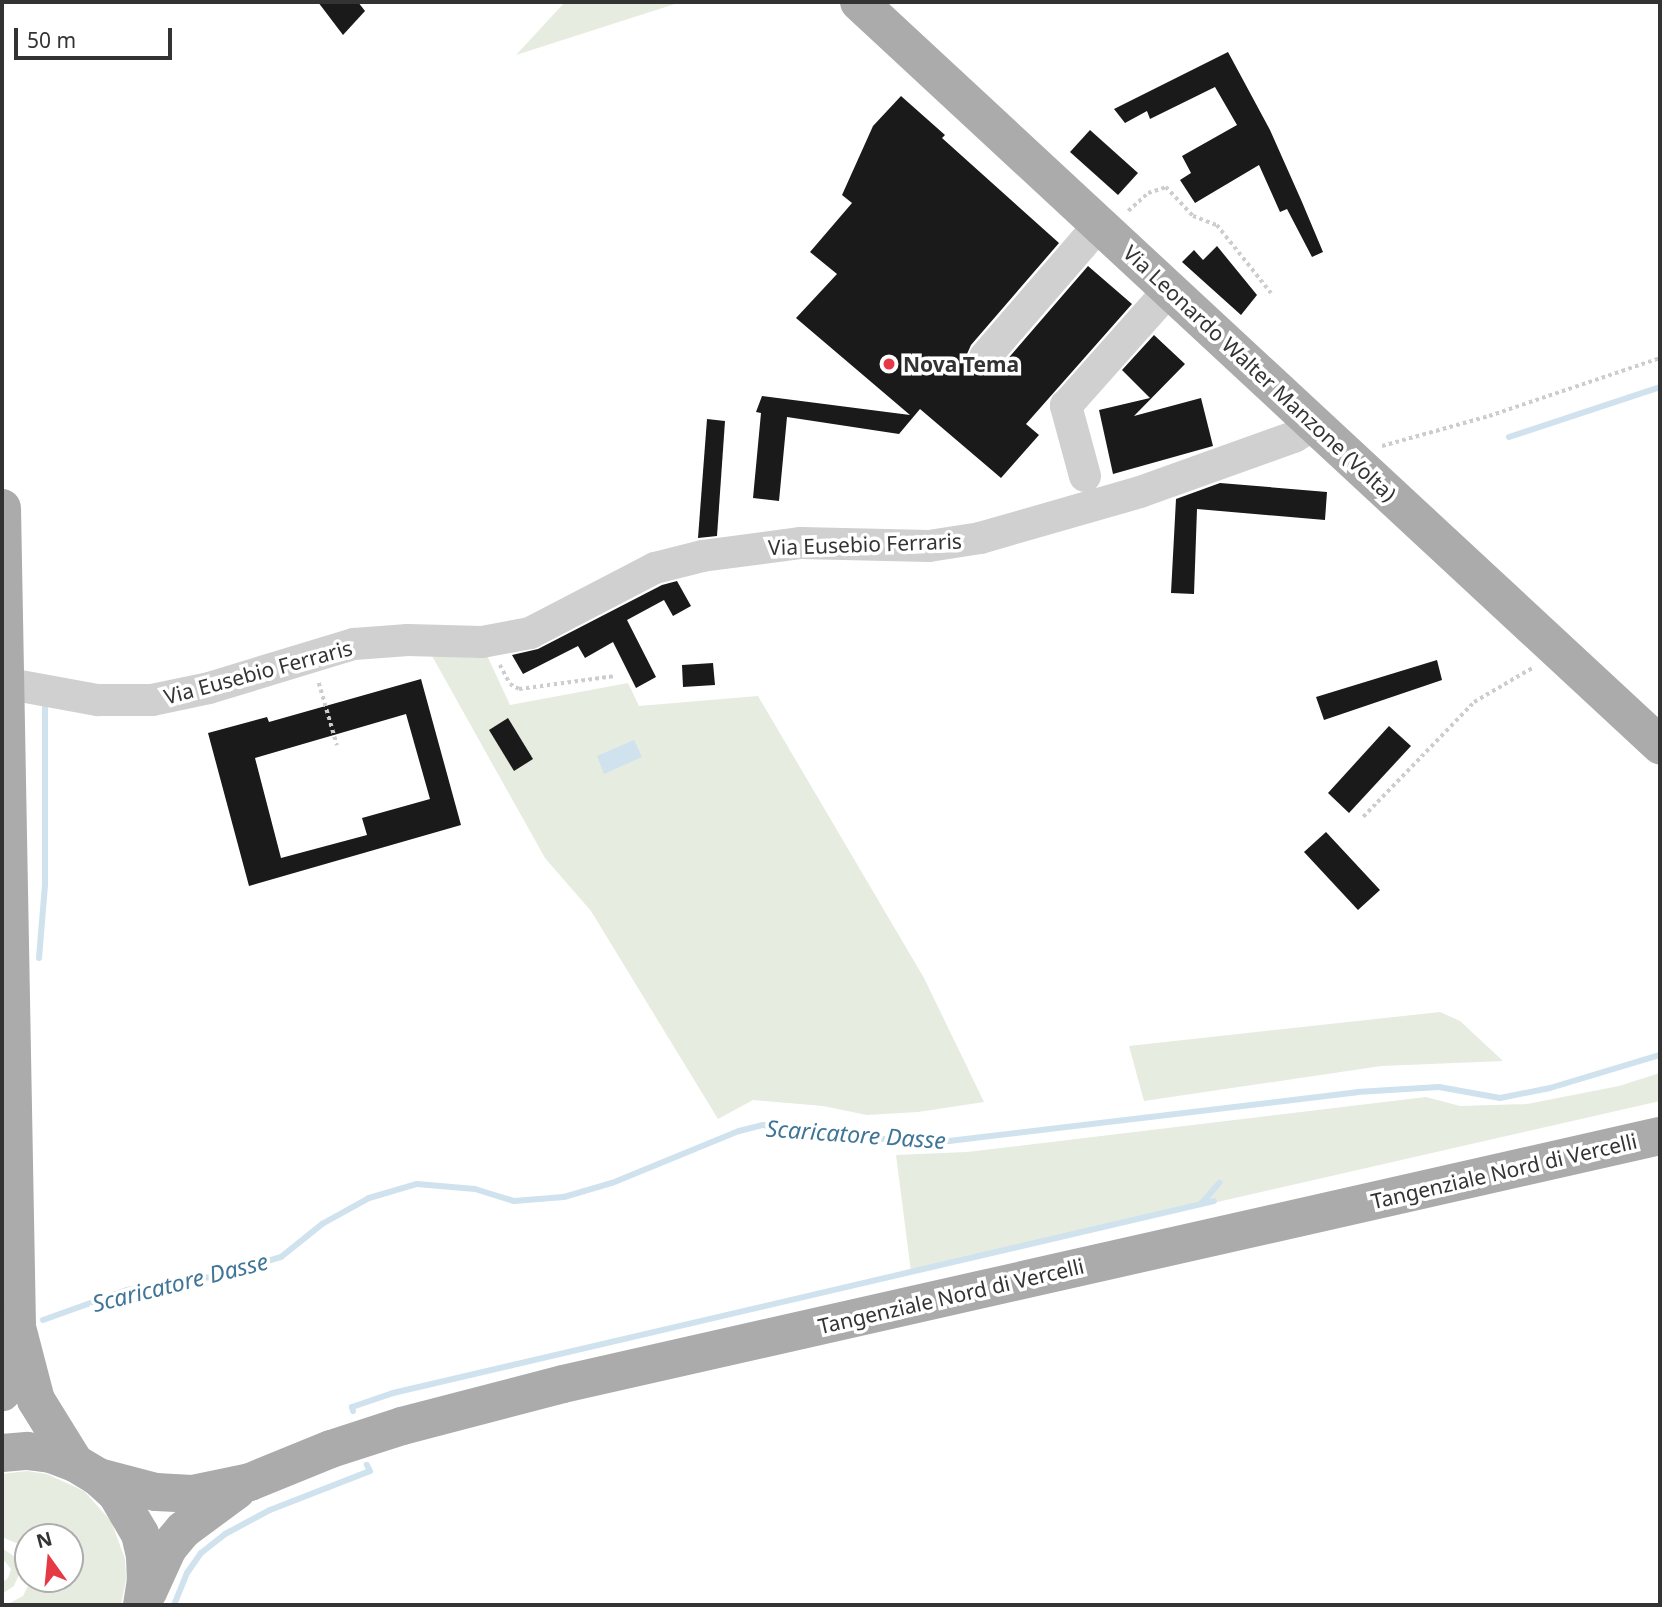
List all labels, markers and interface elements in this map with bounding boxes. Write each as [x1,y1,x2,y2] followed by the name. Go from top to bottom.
[18,14,175,58] scale bar
[27,26,76,54] text: 50 m
[1118,240,1402,506] street label: Via Leonardo Walter Manzone (Volta)
[903,351,1019,377] place label: Nova Tema
[881,356,897,372] marker: Nova Tema
[768,528,962,560] street label: Via Eusebio Ferraris
[161,635,355,709] street label: Via Eusebio Ferraris
[765,1114,947,1154] water label: Scaricatore Dasse
[1369,1128,1639,1214] street label: Tangenziale Nord di Vercelli
[89,1247,271,1317] water label: Scaricatore Dasse
[816,1253,1086,1339] street label: Tangenziale Nord di Vercelli
[14,1523,84,1593] north arrow
[33,1525,55,1554] text: N

